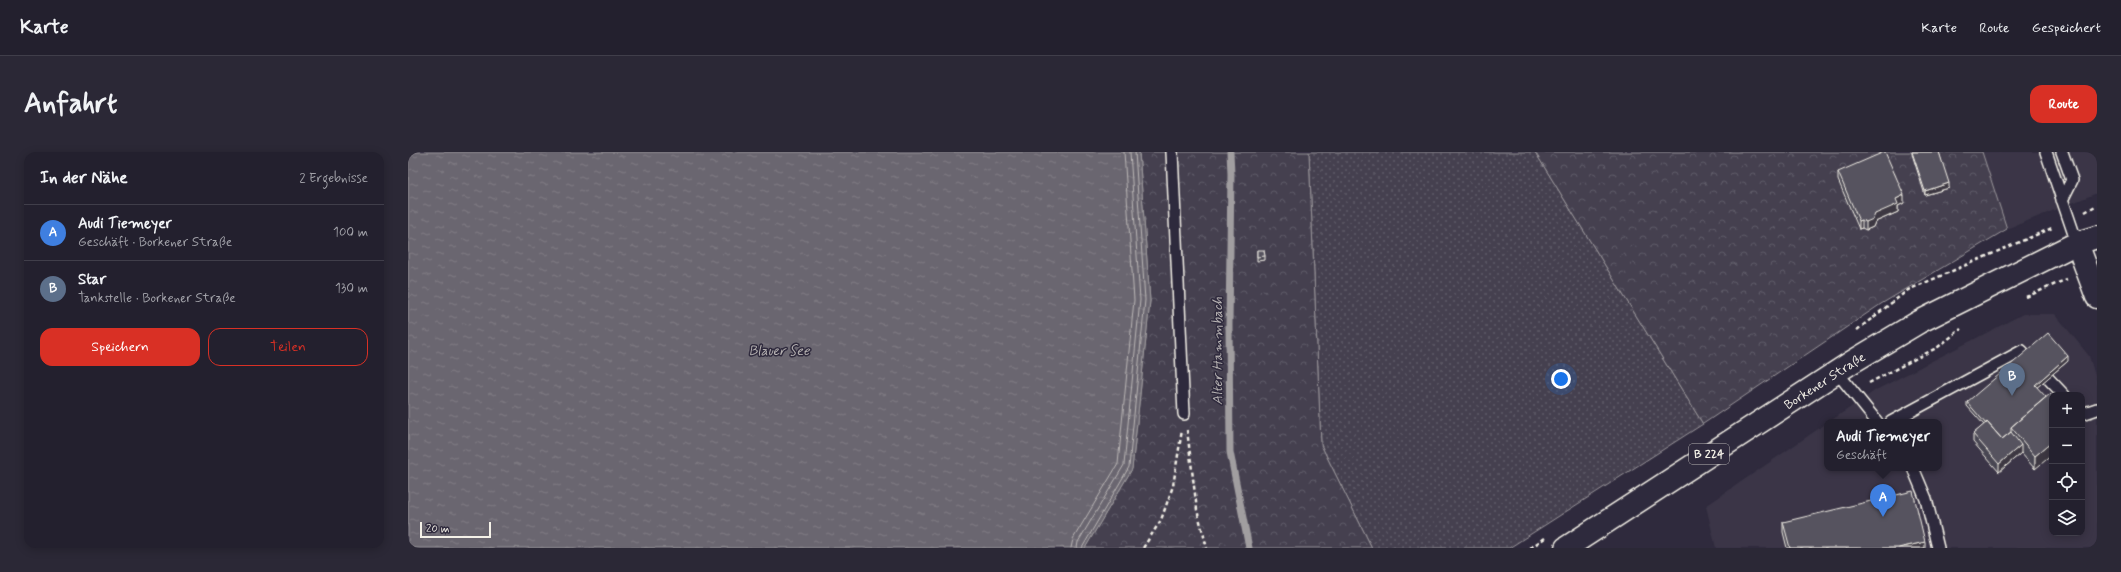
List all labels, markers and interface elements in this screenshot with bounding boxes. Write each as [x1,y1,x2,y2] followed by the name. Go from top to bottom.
[20,15,69,40] text: Karte
[1921,19,1957,37] text: Karte
[1979,19,2010,37] text: Route
[2032,19,2101,37] text: Gespeichert
[2030,85,2097,123] button: Route
[24,86,117,123] text: Anfahrt
[40,167,128,189] text: In der Nähe
[299,170,368,187] text: 2 Ergebnisse
[78,214,172,234] text: Audi Tiemeyer
[49,224,57,241] text: A
[333,224,368,241] text: 100 m
[78,234,232,251] text: Geschäft · Borkener Straße
[78,270,106,290] text: Star
[49,280,57,297] text: B
[335,280,368,297] text: 130 m
[78,290,236,307] text: Tankstelle · Borkener Straße
[1209,297,1227,405] water label: Alter Hammbach
[40,328,200,366] button: Speichern
[208,328,368,366] button: Teilen
[749,342,810,360] water label: Blauer See
[1781,349,1869,414] street label: Borkener Straße
[1999,363,2025,396] pin: B
[1551,369,1571,389] your location
[2049,392,2085,536] map controls
[2049,392,2085,428] button: +
[1824,419,1942,471] popup
[1836,427,1930,447] text: Audi Tiemeyer
[2049,428,2085,464] button: −
[1689,444,1729,464] road number: B 224
[1836,447,1887,464] text: Geschäft
[2049,464,2085,500] button: locate
[1870,484,1896,517] pin: A
[2049,500,2085,536] button: layers
[420,520,491,539] scale bar
[426,522,449,536] text: 20 m

